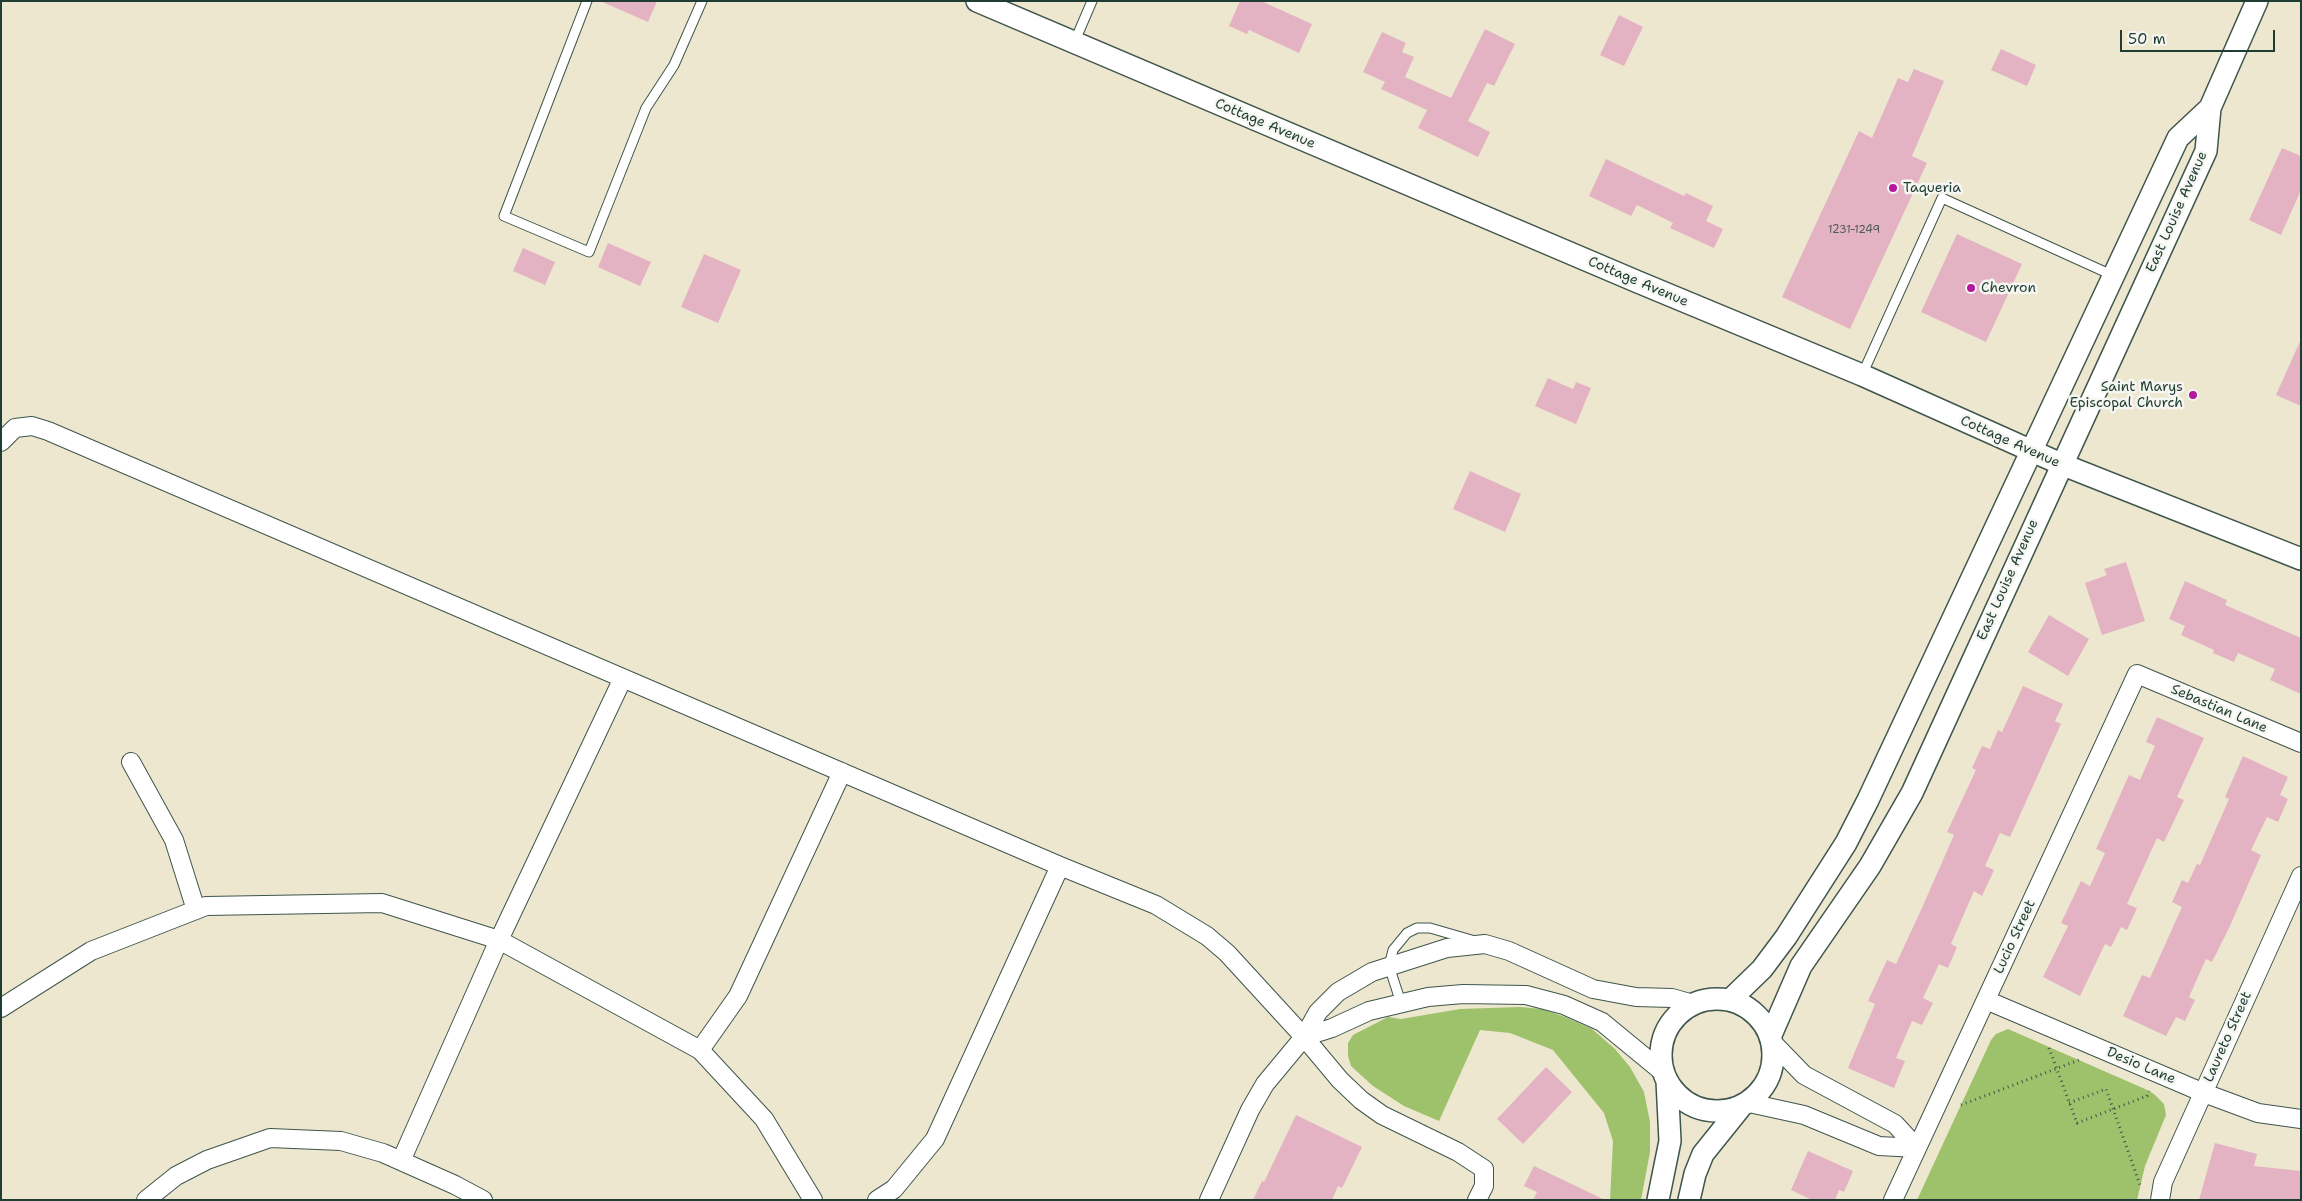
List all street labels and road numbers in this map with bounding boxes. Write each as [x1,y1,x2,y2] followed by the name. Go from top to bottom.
[1212,95,1318,153] street label: Cottage Avenue
[2143,149,2211,275] street label: East Louise Avenue
[1585,253,1691,311] street label: Cottage Avenue
[1958,412,2062,472] street label: Cottage Avenue
[1974,517,2042,643] street label: East Louise Avenue
[2168,681,2270,737] street label: Sebastian Lane
[1990,897,2040,977] street label: Lucio Street
[2200,989,2256,1085] street label: Laureto Street
[2104,1044,2178,1088] street label: Desio Lane

